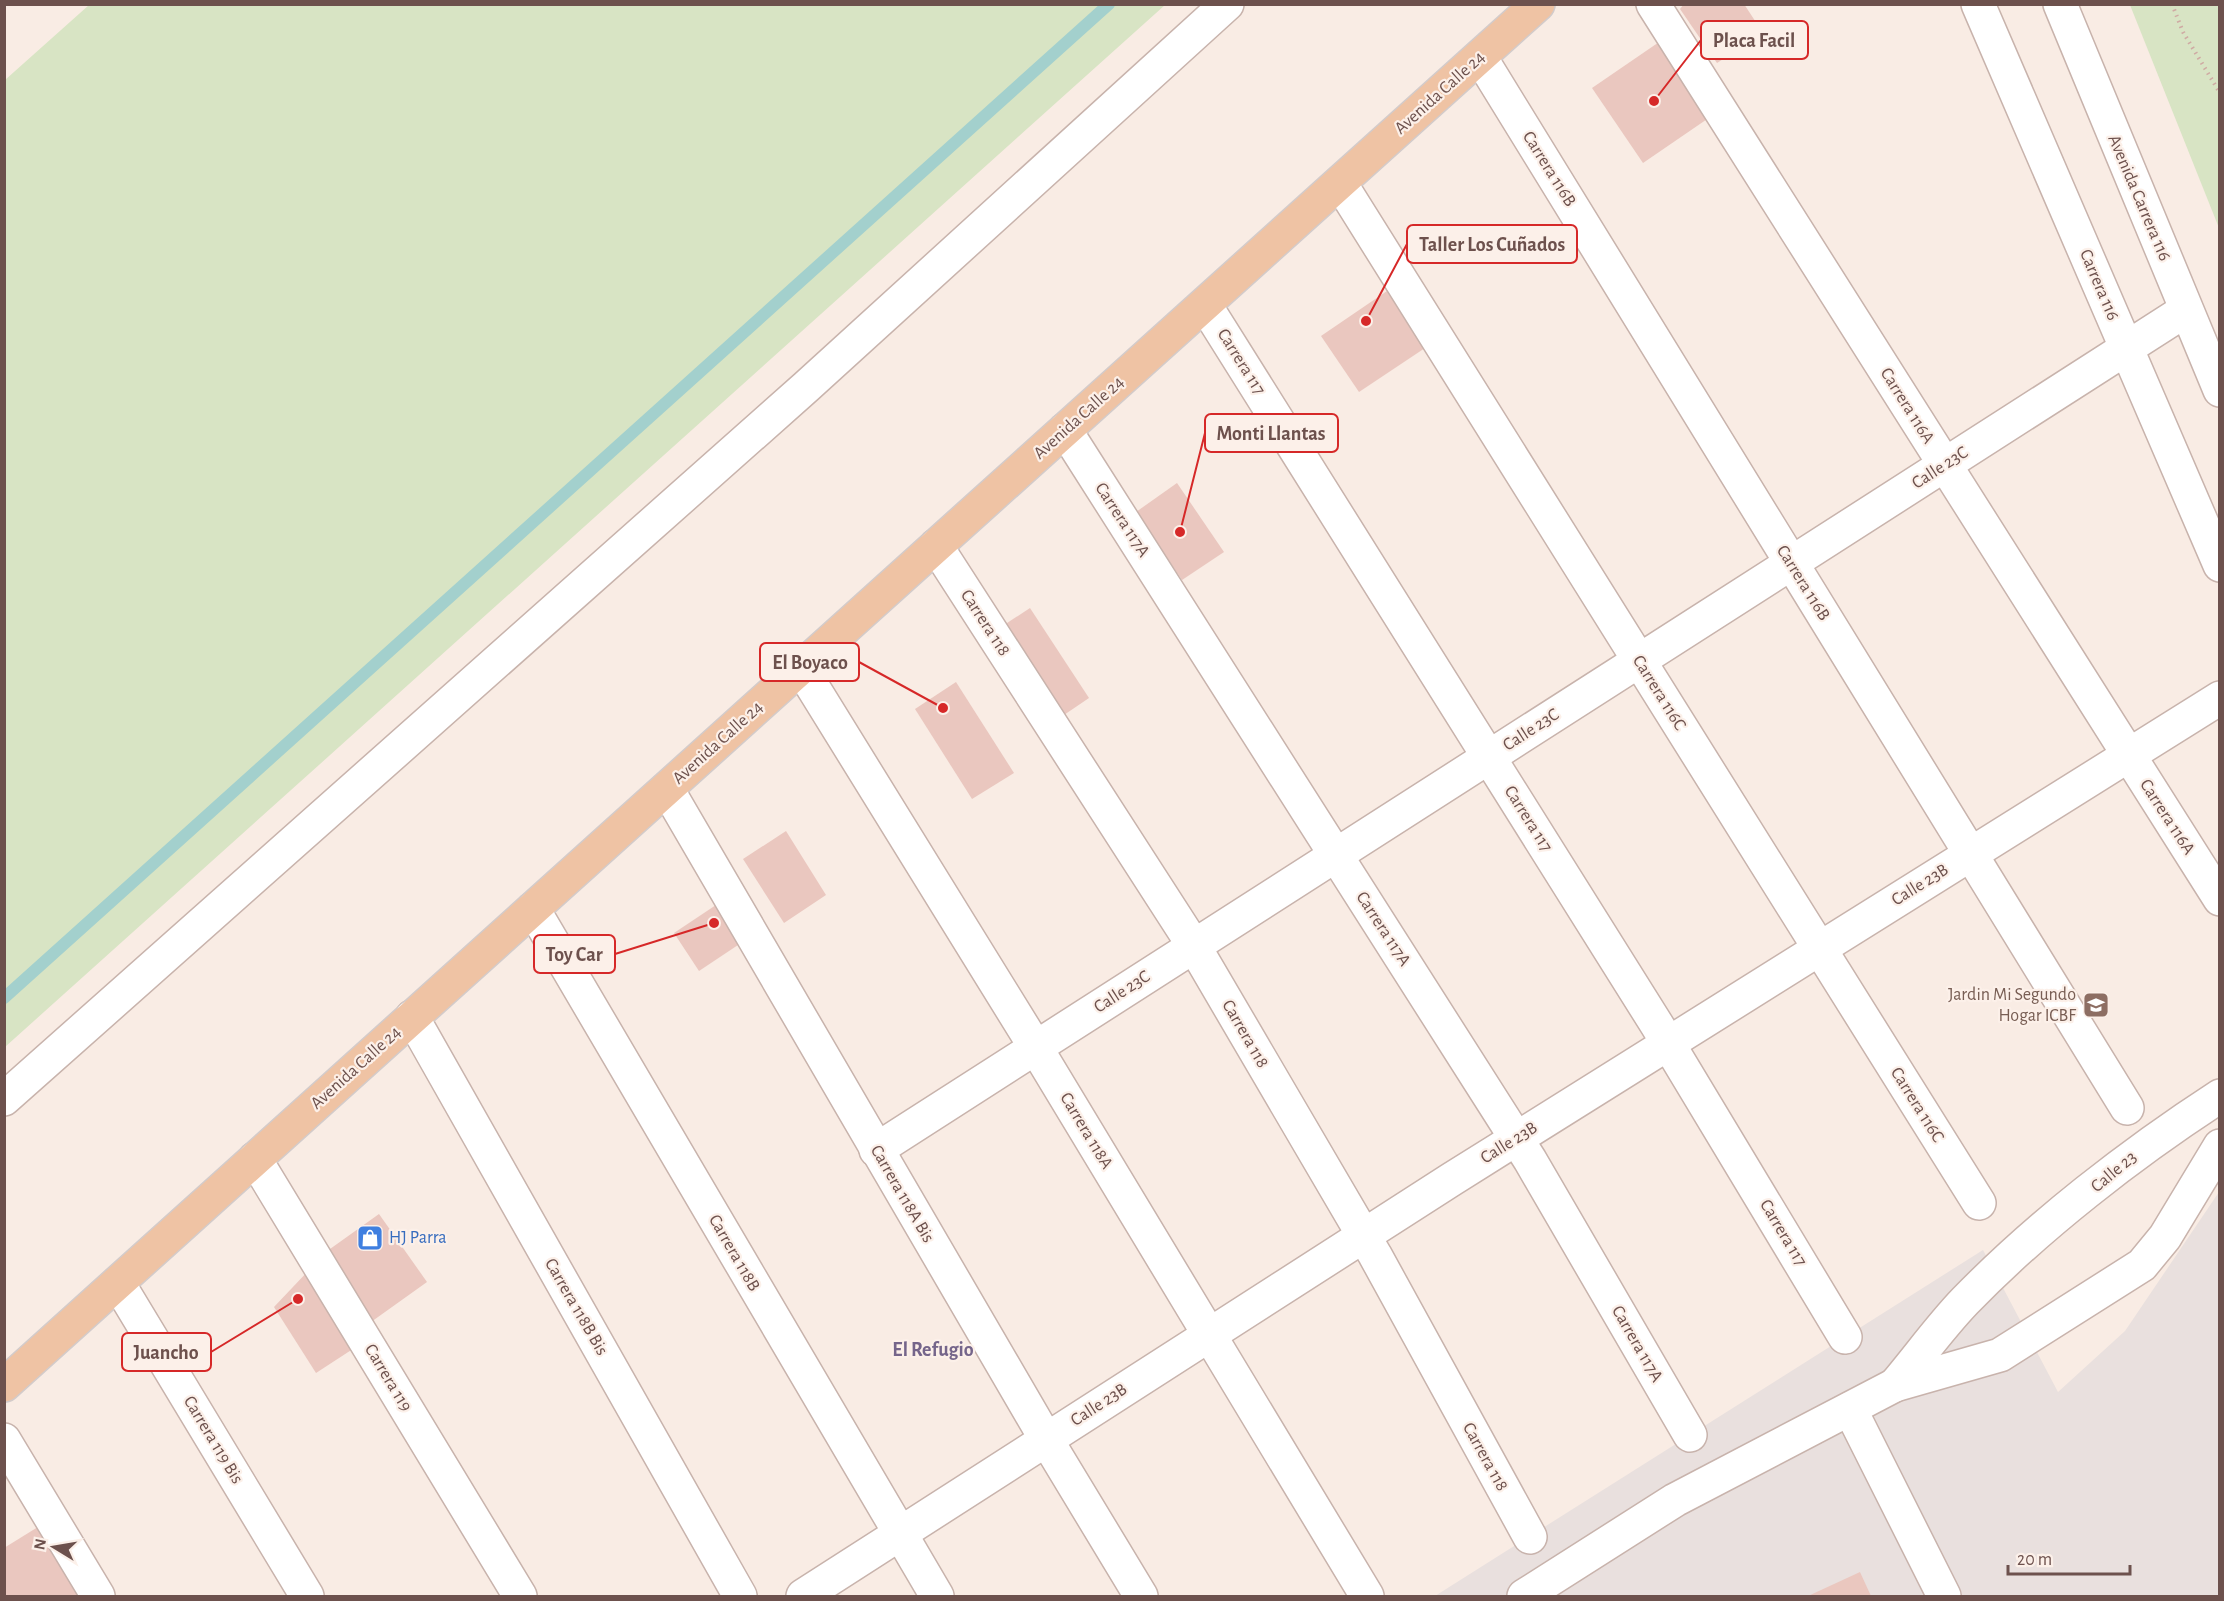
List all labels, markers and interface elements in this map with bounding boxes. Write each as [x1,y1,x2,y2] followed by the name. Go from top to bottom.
[1701,21,1808,59] callout: Placa Facil
[1713,31,1795,51] text: Placa Facil
[1391,48,1489,138] street label: Avenida Calle 24
[1519,128,1579,210] street label: Carrera 116B
[2104,132,2174,264] street label: Avenida Carrera 116
[1407,225,1577,263] callout: Taller Los Cuñados
[1419,235,1565,255] text: Taller Los Cuñados
[2076,247,2122,323] street label: Carrera 116
[1214,326,1268,398] street label: Carrera 117
[1877,365,1938,448] street label: Carrera 116A
[1030,373,1128,463] street label: Avenida Calle 24
[1205,414,1338,452] callout: Monti Llantas
[1216,424,1326,444] text: Monti Llantas
[1909,443,1971,493] street label: Calle 23C
[1091,480,1153,561] street label: Carrera 117A
[1773,542,1833,624] street label: Carrera 116B
[957,587,1013,659] street label: Carrera 118
[760,643,859,681] callout: El Boyaco
[1629,652,1689,734] street label: Carrera 116C
[772,653,848,673] text: El Boyaco
[669,698,767,788] street label: Avenida Calle 24
[1500,705,1562,755] street label: Calle 23C
[2136,776,2198,858] street label: Carrera 116A
[1501,783,1555,855] street label: Carrera 117
[1888,861,1952,909] street label: Calle 23B
[1352,889,1414,970] street label: Carrera 117A
[534,935,615,973] callout: Toy Car
[545,945,603,965] text: Toy Car
[1091,967,1153,1017] street label: Calle 23C
[1948,986,2076,1025] place label: Jardin Mi Segundo Hogar ICBF
[2081,990,2111,1020] school or university icon: Jardin Mi Segundo Hogar ICBF
[1218,997,1272,1071] street label: Carrera 118
[307,1023,405,1113] street label: Avenida Calle 24
[1887,1064,1947,1146] street label: Carrera 116C
[1056,1090,1116,1173] street label: Carrera 118A
[1477,1119,1541,1167] street label: Calle 23B
[867,1142,937,1246] street label: Carrera 118A Bis
[2088,1148,2140,1196] street label: Calle 23
[1756,1197,1810,1269] street label: Carrera 117
[705,1212,763,1294] street label: Carrera 118B
[355,1223,385,1253] shop icon: HJ Parra
[389,1229,447,1247] place label: HJ Parra
[541,1255,611,1359] street label: Carrera 118B Bis
[1608,1303,1666,1386] street label: Carrera 117A
[122,1333,211,1371] callout: Juancho
[892,1340,974,1360] district label: El Refugio
[361,1341,415,1415] street label: Carrera 119
[133,1343,199,1363] text: Juancho
[1068,1380,1130,1430] street label: Calle 23B
[180,1393,246,1487] street label: Carrera 119 Bis
[1459,1420,1511,1494] street label: Carrera 118
[24,1517,84,1577] north arrow
[31,1537,49,1551] text: N
[2008,1538,2130,1576] scale bar
[2017,1551,2052,1569] text: 20 m

